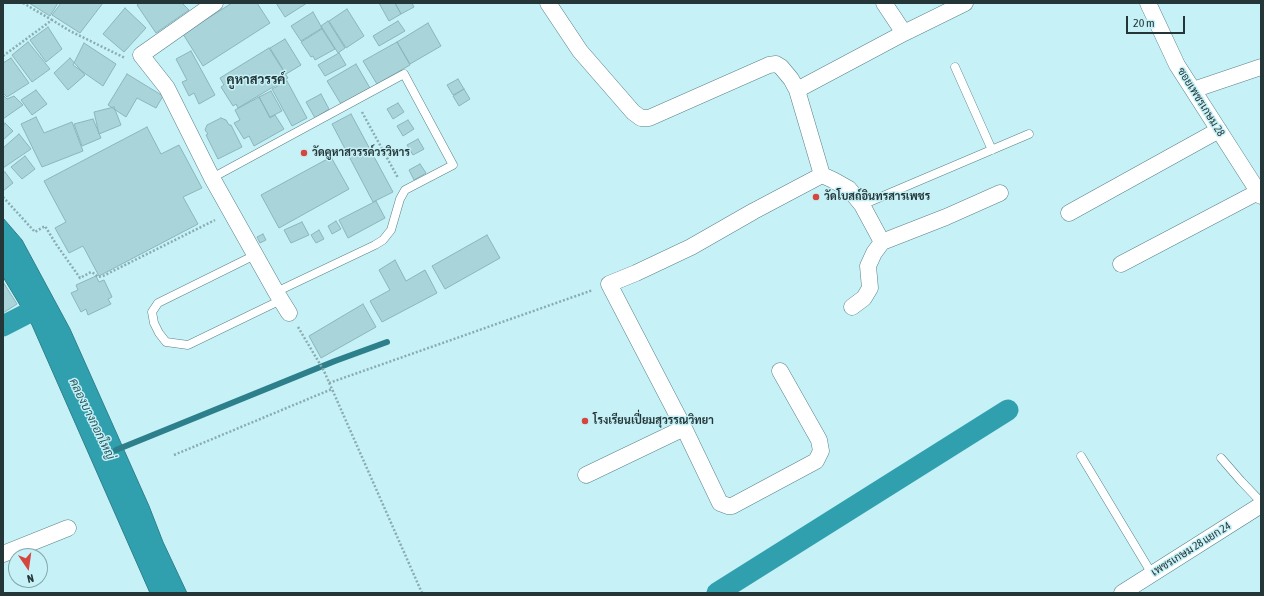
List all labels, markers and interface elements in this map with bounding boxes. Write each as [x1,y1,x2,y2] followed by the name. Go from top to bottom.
[1128,8,1187,34] scale bar
[1133,16,1155,30] text: 20 m
[1175,65,1227,139] street label: ซอยเพชรเกษม 28
[227,72,285,88] district label: คูหาสวรรค์
[312,146,410,160] place label: วัดคูหาสวรรค์วรวิหาร
[299,148,309,158] marker: วัดคูหาสวรรค์วรวิหาร
[824,190,930,204] place label: วัดโบสถ์อินทรสารเพชร
[811,192,821,202] marker: วัดโบสถ์อินทรสารเพชร
[66,376,118,462] water label: คลองบางกอกใหญ่
[593,414,714,428] place label: โรงเรียนเปี่ยมสุวรรณวิทยา
[580,416,590,426] marker: โรงเรียนเปี่ยมสุวรรณวิทยา
[1149,519,1233,579] street label: เพชรเกษม 28 แยก 24
[8,548,48,588] north arrow
[26,572,35,585] text: N

